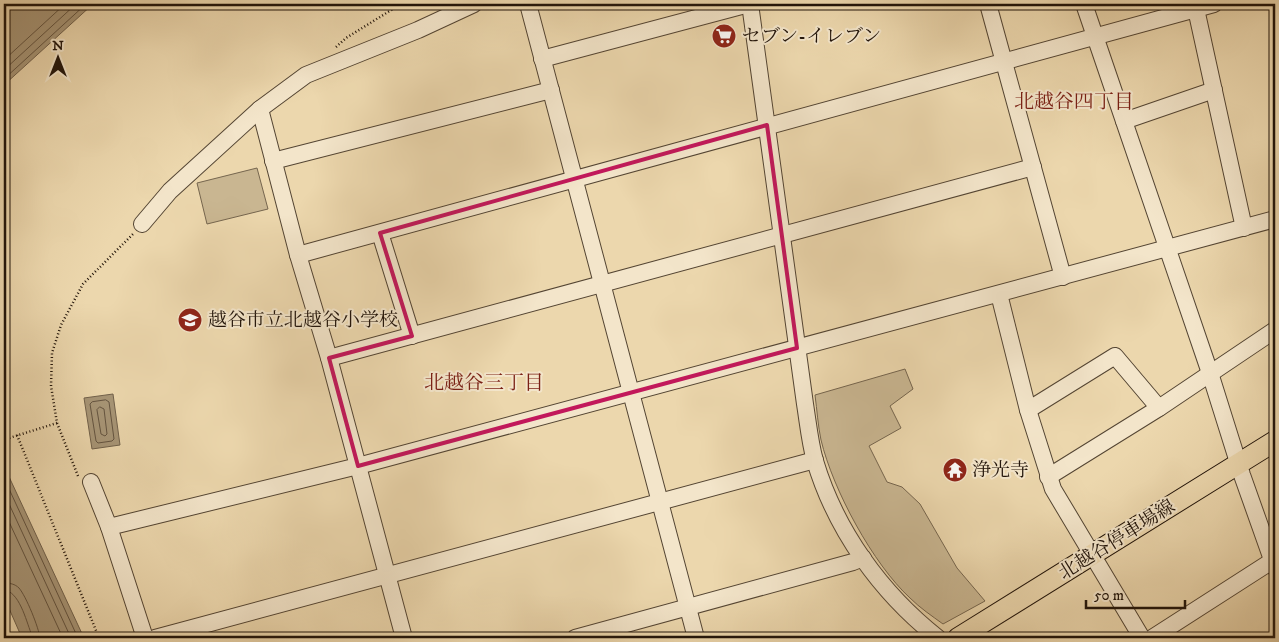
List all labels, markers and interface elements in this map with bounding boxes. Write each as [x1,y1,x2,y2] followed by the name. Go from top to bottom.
[711,23,737,49] supermarket icon: セブン-イレブン
[742,25,881,48] place label: セブン-イレブン
[32,32,82,82] north arrow
[52,37,64,55] text: N
[1014,90,1134,115] district label: 北越谷四丁目
[177,307,203,333] school or university icon: 越谷市立北越谷小学校
[208,309,398,332] place label: 越谷市立北越谷小学校
[424,371,544,396] district label: 北越谷三丁目
[942,457,968,483] temple icon: 浄光寺
[972,459,1029,482] place label: 浄光寺
[1055,495,1179,585] street label: 北越谷停車場線
[1086,577,1185,609] scale bar
[1094,586,1124,605] text: 50 m

